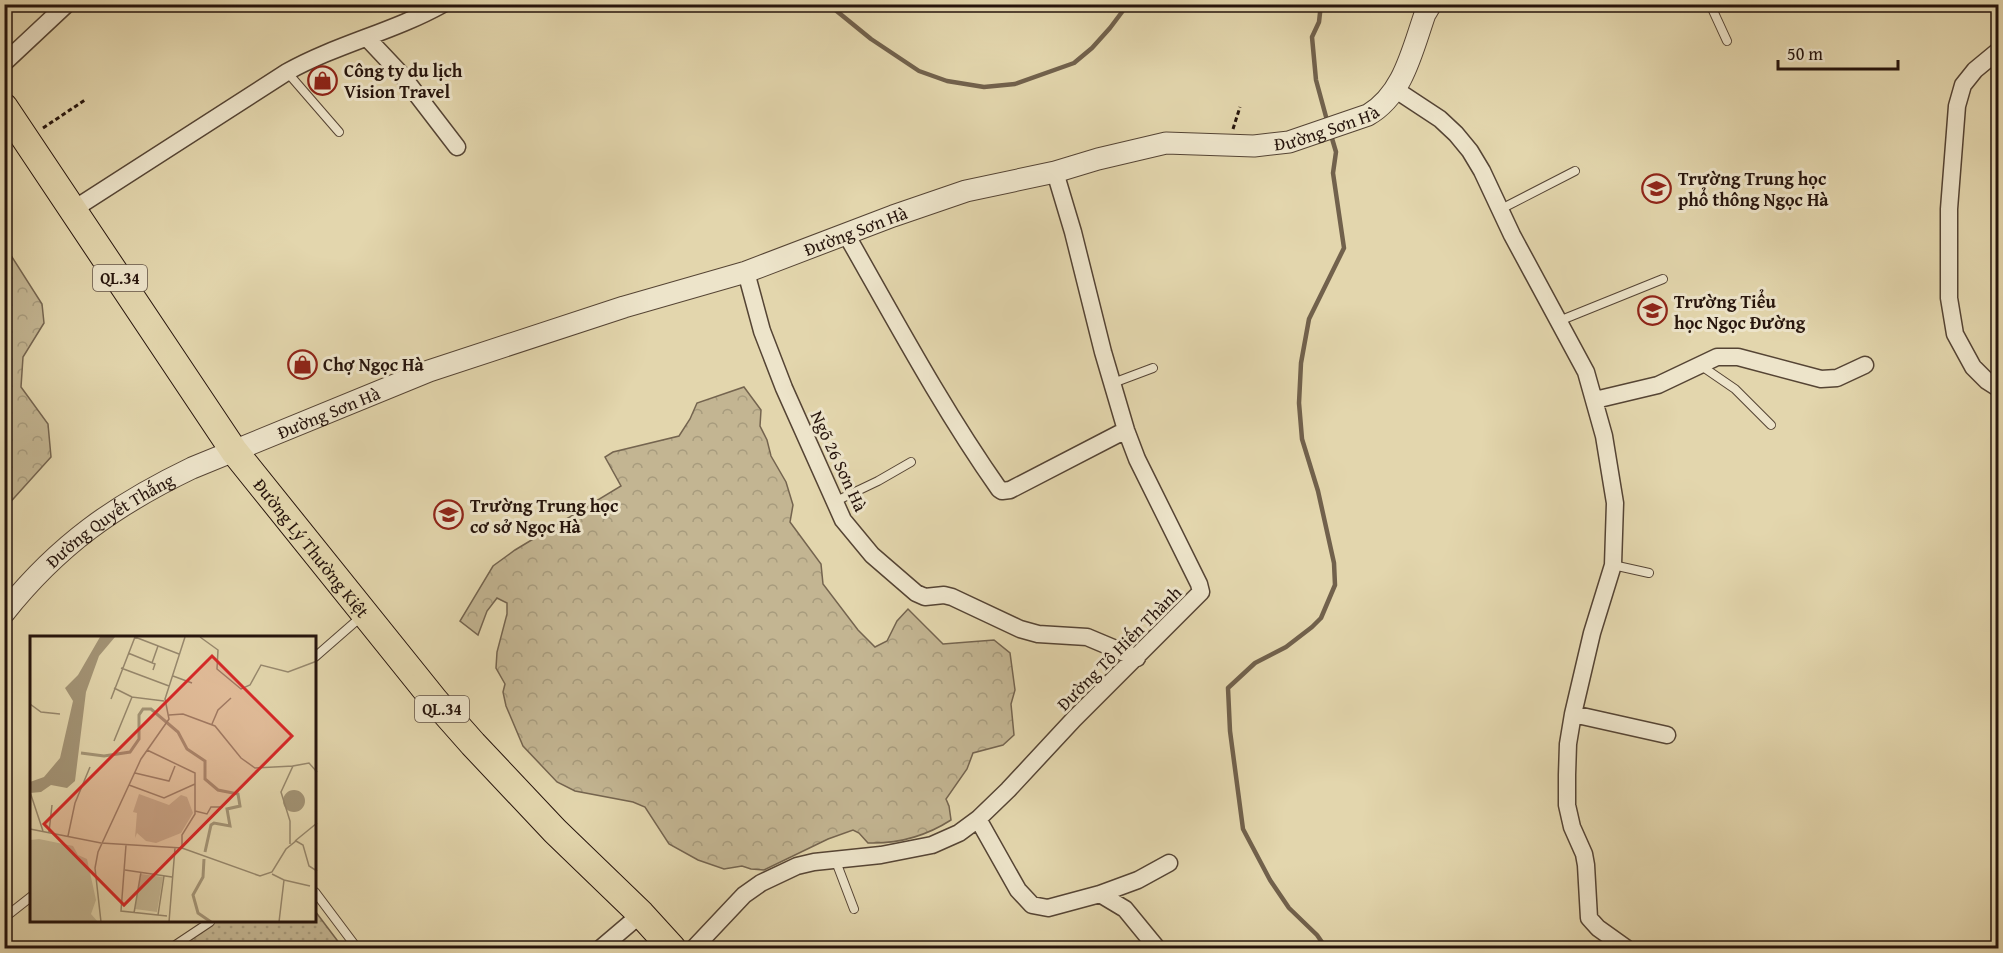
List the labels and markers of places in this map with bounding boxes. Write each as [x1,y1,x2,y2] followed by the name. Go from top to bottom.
[344,57,463,105] place label: Công ty du lịch Vision Travel
[307,64,339,96] shop icon: Công ty du lịch Vision Travel
[1678,165,1829,213] place label: Trường Trung học phổ thông Ngọc Hà
[1641,172,1673,204] school or university icon: Trường Trung học phổ thông Ngọc Hà
[1674,288,1806,336] place label: Trường Tiểu học Ngọc Đường
[1637,295,1669,327] school or university icon: Trường Tiểu học Ngọc Đường
[286,348,318,380] shop icon: Chợ Ngọc Hà
[323,351,425,378] place label: Chợ Ngọc Hà
[470,492,618,540] place label: Trường Trung học cơ sở Ngọc Hà
[433,499,465,531] school or university icon: Trường Trung học cơ sở Ngọc Hà

